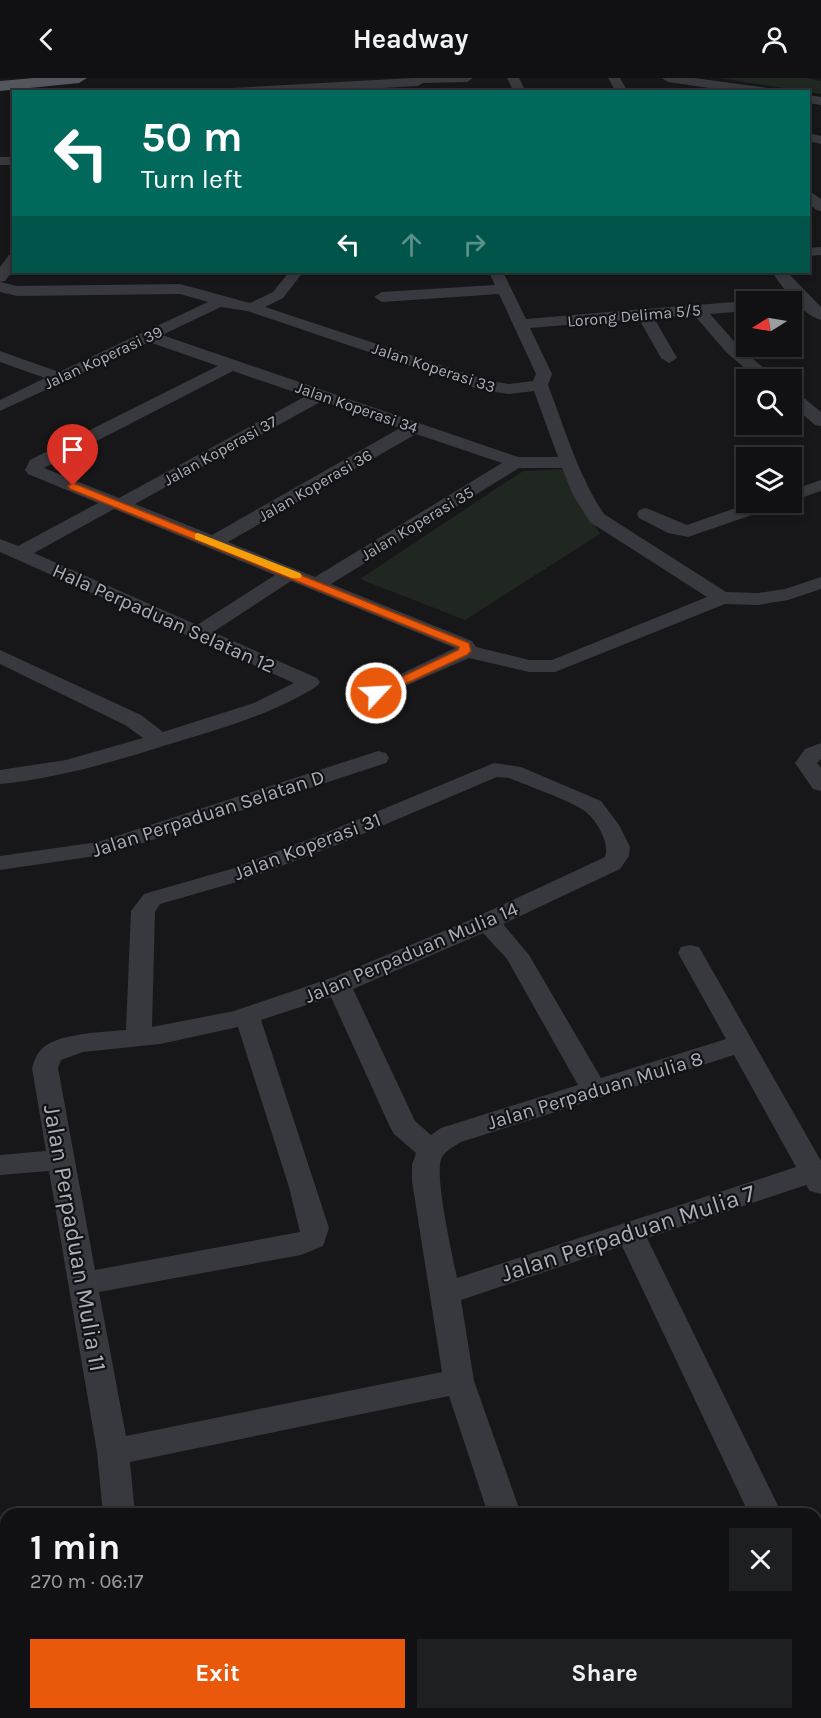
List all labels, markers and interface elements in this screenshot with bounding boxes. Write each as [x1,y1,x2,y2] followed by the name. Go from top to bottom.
[30,23,63,56] icon: back
[353,23,468,55] text: Headway
[758,23,791,56] icon: person
[141,112,243,162] text: 50 m
[42,114,120,192] icon: left
[141,163,242,195] text: Turn left
[332,228,365,261] icon: left
[395,228,428,261] icon: ahead
[458,228,491,261] icon: right
[736,291,802,357] north arrow
[736,291,802,513] map controls
[567,300,702,331] street label: Lorong Delima 5/5
[41,322,165,393] street label: Jalan Koperasi 39
[370,339,498,396] street label: Jalan Koperasi 33
[736,369,802,435] button: search
[293,378,420,437] street label: Jalan Koperasi 34
[160,411,281,489] street label: Jalan Koperasi 37
[47,424,98,486] pin
[56,433,89,466] icon: arrive
[255,445,376,526] street label: Jalan Koperasi 36
[736,447,802,513] button: layers
[357,482,477,565] street label: Jalan Koperasi 35
[49,559,279,678] street label: Hala Perpaduan Selatan 12
[344,661,408,725] position arrow
[89,765,327,862] street label: Jalan Perpaduan Selatan D
[231,808,384,885] street label: Jalan Koperasi 31
[301,897,521,1008] street label: Jalan Perpaduan Mulia 14
[485,1047,706,1134] street label: Jalan Perpaduan Mulia 8
[38,1103,112,1373] street label: Jalan Perpaduan Mulia 11
[497,1179,759,1287] street label: Jalan Perpaduan Mulia 7
[30,1526,120,1568] text: 1 min
[729,1528,792,1591] button: close
[30,1570,143,1593] text: 270 m · 06:17
[30,1639,405,1708] button: Exit
[417,1639,792,1708] button: Share

